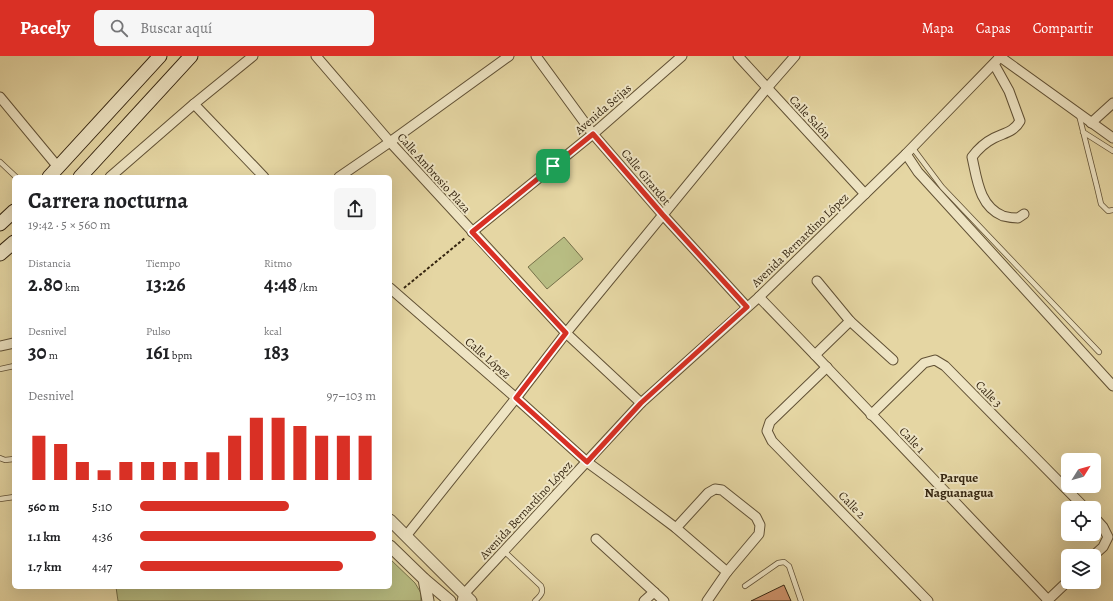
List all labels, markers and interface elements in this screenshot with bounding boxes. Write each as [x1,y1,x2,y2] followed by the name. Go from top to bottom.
[94,10,374,46] search box
[20,15,70,41] text: Pacely
[108,17,130,39] icon: search
[140,18,212,38] text: Buscar aquí
[922,19,954,38] text: Mapa
[976,19,1011,38] text: Capas
[1033,19,1093,38] text: Compartir
[571,80,635,139] street label: Avenida Seijas
[786,92,835,142] street label: Calle Salón
[394,129,475,217] street label: Calle Ambrosio Plaza
[618,146,674,209] street label: Calle Girardot
[536,149,570,183] pin
[542,155,564,177] icon: arrive
[28,186,188,216] text: Carrera nocturna
[334,188,376,230] button: share
[747,189,852,291] street label: Avenida Bernardino López
[28,216,110,233] text: 19:42 · 5 × 560 m
[28,256,71,271] text: Distancia
[146,256,180,271] text: Tiempo
[264,256,292,271] text: Ritmo
[28,271,63,298] text: 2.80
[146,271,186,298] text: 13:26
[264,271,297,298] text: 4:48
[63,280,80,295] text: km
[297,280,318,295] text: /km
[28,324,67,339] text: Desnivel
[146,324,171,339] text: Pulso
[264,324,282,339] text: kcal
[462,334,514,382] street label: Calle López
[28,339,47,366] text: 30
[146,339,170,366] text: 161
[264,339,289,366] text: 183
[47,348,58,363] text: m
[170,348,192,363] text: bpm
[972,377,1006,411] street label: Calle 3
[28,387,74,404] text: Desnivel
[327,387,376,404] text: 97–103 m
[896,423,928,457] street label: Calle 1
[1061,453,1101,493] north arrow
[1061,453,1101,589] map controls
[475,457,576,563] street label: Avenida Bernardino López
[924,469,994,501] district label: Parque Naguanagua
[835,488,869,522] street label: Calle 2
[28,498,59,515] text: 560 m
[92,498,112,515] text: 5:10
[1061,501,1101,541] button: locate
[28,528,61,545] text: 1.1 km
[92,528,112,545] text: 4:36
[1061,549,1101,589] button: layers
[28,558,62,575] text: 1.7 km
[92,558,112,575] text: 4:47

